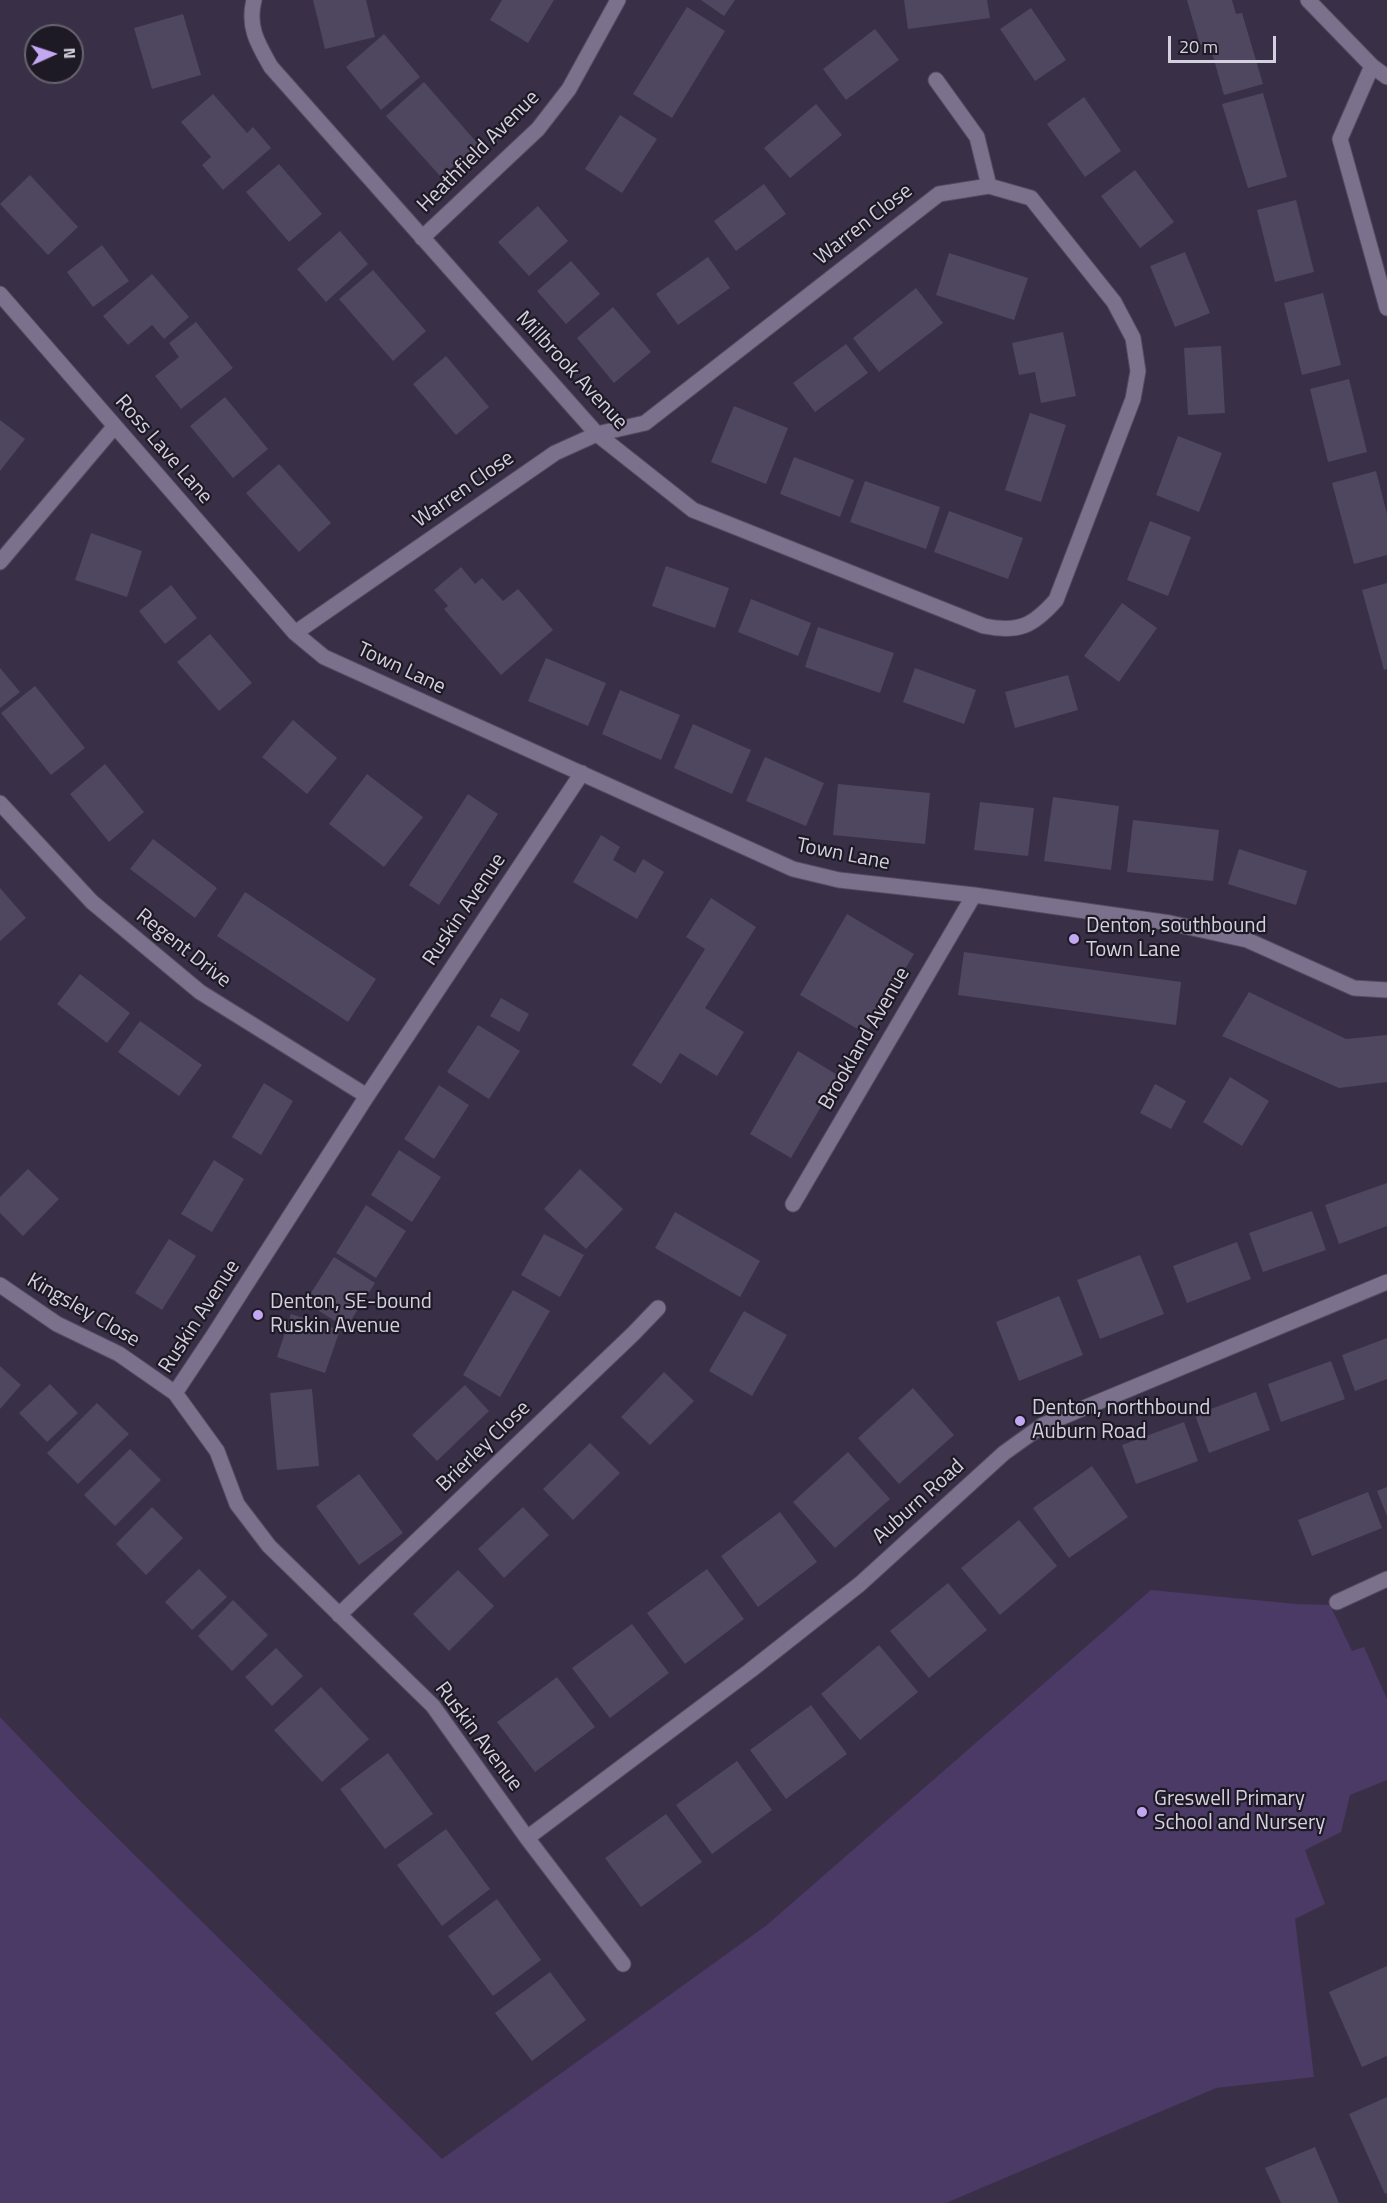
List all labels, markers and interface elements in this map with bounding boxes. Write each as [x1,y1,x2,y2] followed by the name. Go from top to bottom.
[24,24,84,84] north arrow
[1171,24,1279,62] scale bar
[1179,33,1218,60] text: 20 m
[58,47,82,59] text: N
[413,86,545,218] street label: Heathfield Avenue
[810,179,918,271] street label: Warren Close
[510,307,632,435] street label: Millbrook Avenue
[109,390,217,510] street label: Ross Lave Lane
[409,446,519,534] street label: Warren Close
[353,638,449,700] street label: Town Lane
[794,834,892,876] street label: Town Lane
[418,849,512,971] street label: Ruskin Avenue
[130,904,236,994] street label: Regent Drive
[1086,914,1267,964] place label: Denton, southbound Town Lane
[1067,932,1081,946] marker: Denton, southbound Town Lane
[814,963,916,1115] street label: Brookland Avenue
[154,1256,246,1378] street label: Ruskin Avenue
[22,1269,144,1353] street label: Kingsley Close
[270,1290,432,1340] place label: Denton, SE-bound Ruskin Avenue
[251,1308,265,1322] marker: Denton, SE-bound Ruskin Avenue
[432,1396,536,1498] street label: Brierley Close
[1032,1396,1210,1446] place label: Denton, northbound Auburn Road
[1013,1414,1027,1428] marker: Denton, northbound Auburn Road
[868,1454,970,1550] street label: Auburn Road
[429,1677,527,1797] street label: Ruskin Avenue
[1154,1787,1325,1837] place label: Greswell Primary School and Nursery
[1135,1805,1149,1819] marker: Greswell Primary School and Nursery

